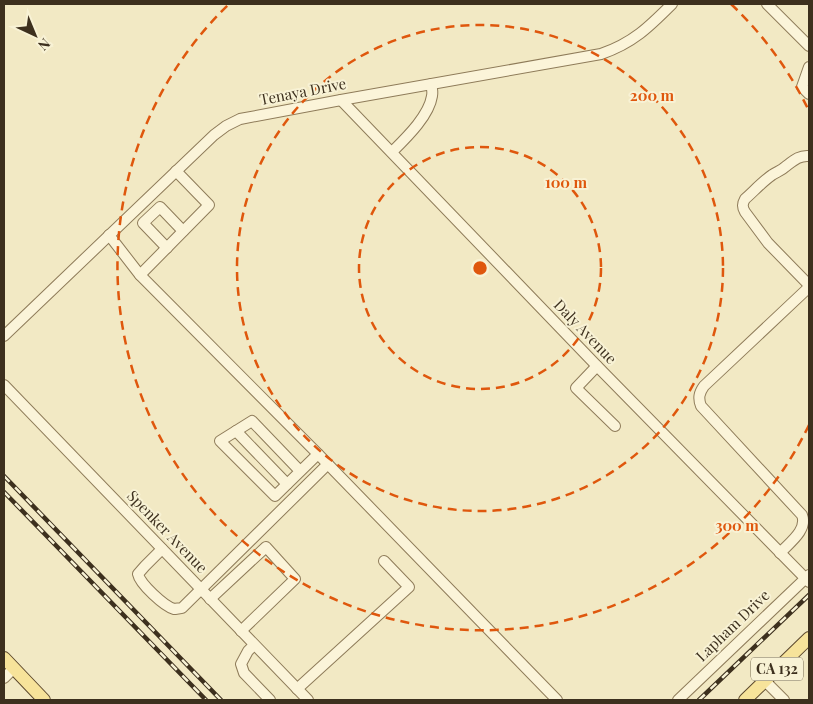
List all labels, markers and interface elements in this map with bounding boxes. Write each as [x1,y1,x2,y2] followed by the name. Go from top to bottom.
[10,10,60,60] north arrow
[34,34,55,55] text: N
[258,73,348,109] street label: Tenaya Drive
[630,85,675,105] text: 200 m
[545,172,588,192] text: 100 m
[471,259,489,277] centre of rings
[550,295,622,368] street label: Daly Avenue
[123,486,212,577] street label: Spenker Avenue
[715,515,759,535] text: 300 m
[691,585,773,665] street label: Lapham Drive
[751,658,803,681] road number: CA 132

